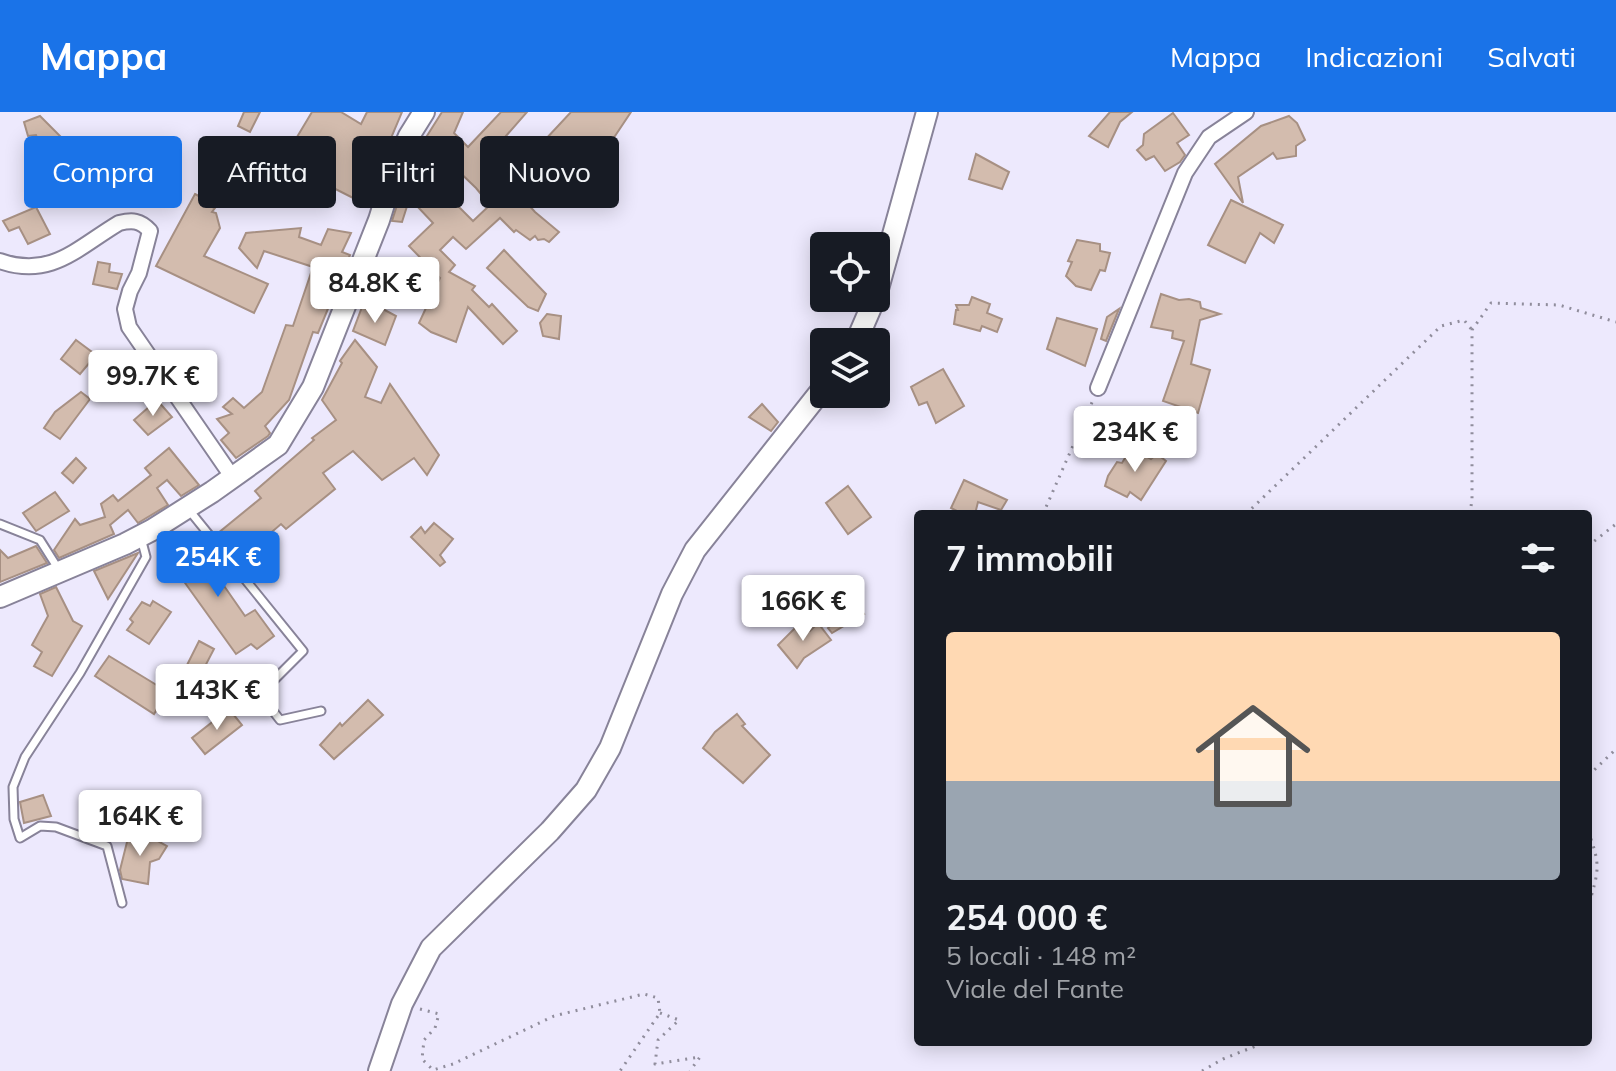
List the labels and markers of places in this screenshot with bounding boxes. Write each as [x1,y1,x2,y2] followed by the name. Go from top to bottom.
[301,257,449,325] pin: 84.8K €
[79,350,227,418] pin: 99.7K €
[1070,406,1200,474] pin: 234K €
[153,531,283,599] pin: 254K €
[738,575,868,643] pin: 166K €
[152,664,282,732] pin: 143K €
[75,790,205,858] pin: 164K €

